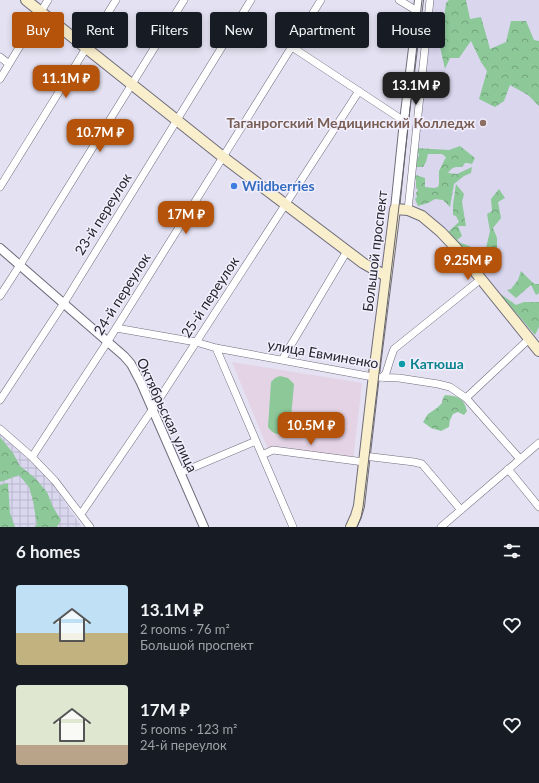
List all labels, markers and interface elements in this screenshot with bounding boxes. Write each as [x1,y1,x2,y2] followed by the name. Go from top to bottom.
[12,12,64,48] chip: Buy
[72,12,128,48] chip: Rent
[136,12,202,48] chip: Filters
[210,12,267,48] chip: New
[275,12,369,48] chip: Apartment
[377,12,445,48] chip: House
[29,65,103,99] pin: 11.1M ₽
[42,70,90,86] text: 11.1M ₽
[379,72,453,106] pin: 13.1M ₽
[392,77,440,93] text: 13.1M ₽
[226,114,476,131] place label: Таганрогский Медицинский Колледж
[478,118,488,128] marker: Таганрогский Медицинский Колледж
[63,119,137,153] pin: 10.7M ₽
[76,124,124,140] text: 10.7M ₽
[71,169,135,258] street label: 23-й переулок
[242,177,315,194] place label: Wildberries
[229,181,239,191] marker: Wildberries
[359,189,390,313] street label: Большой проспект
[158,201,214,235] pin: 17M ₽
[167,206,205,222] text: 17M ₽
[431,247,505,281] pin: 9.25M ₽
[90,249,154,338] street label: 24-й переулок
[177,252,243,341] street label: 25-й переулок
[444,252,492,268] text: 9.25M ₽
[266,335,380,372] street label: улица Евминенко
[133,355,201,475] street label: Октябрьская улица
[410,355,464,372] place label: Катюша
[397,359,407,369] marker: Катюша
[274,412,348,446] pin: 10.5M ₽
[287,417,335,433] text: 10.5M ₽
[501,540,523,562] icon: filters
[16,541,80,562] text: 6 homes
[140,599,204,620] text: 13.1M ₽
[48,601,96,649] icon: home
[501,614,523,636] icon: heart
[140,621,230,637] text: 2 rooms · 76 m²
[140,637,254,653] text: Большой проспект
[140,699,190,720] text: 17M ₽
[48,701,96,749] icon: home
[501,714,523,736] icon: heart
[140,721,237,737] text: 5 rooms · 123 m²
[140,737,227,753] text: 24-й переулок

